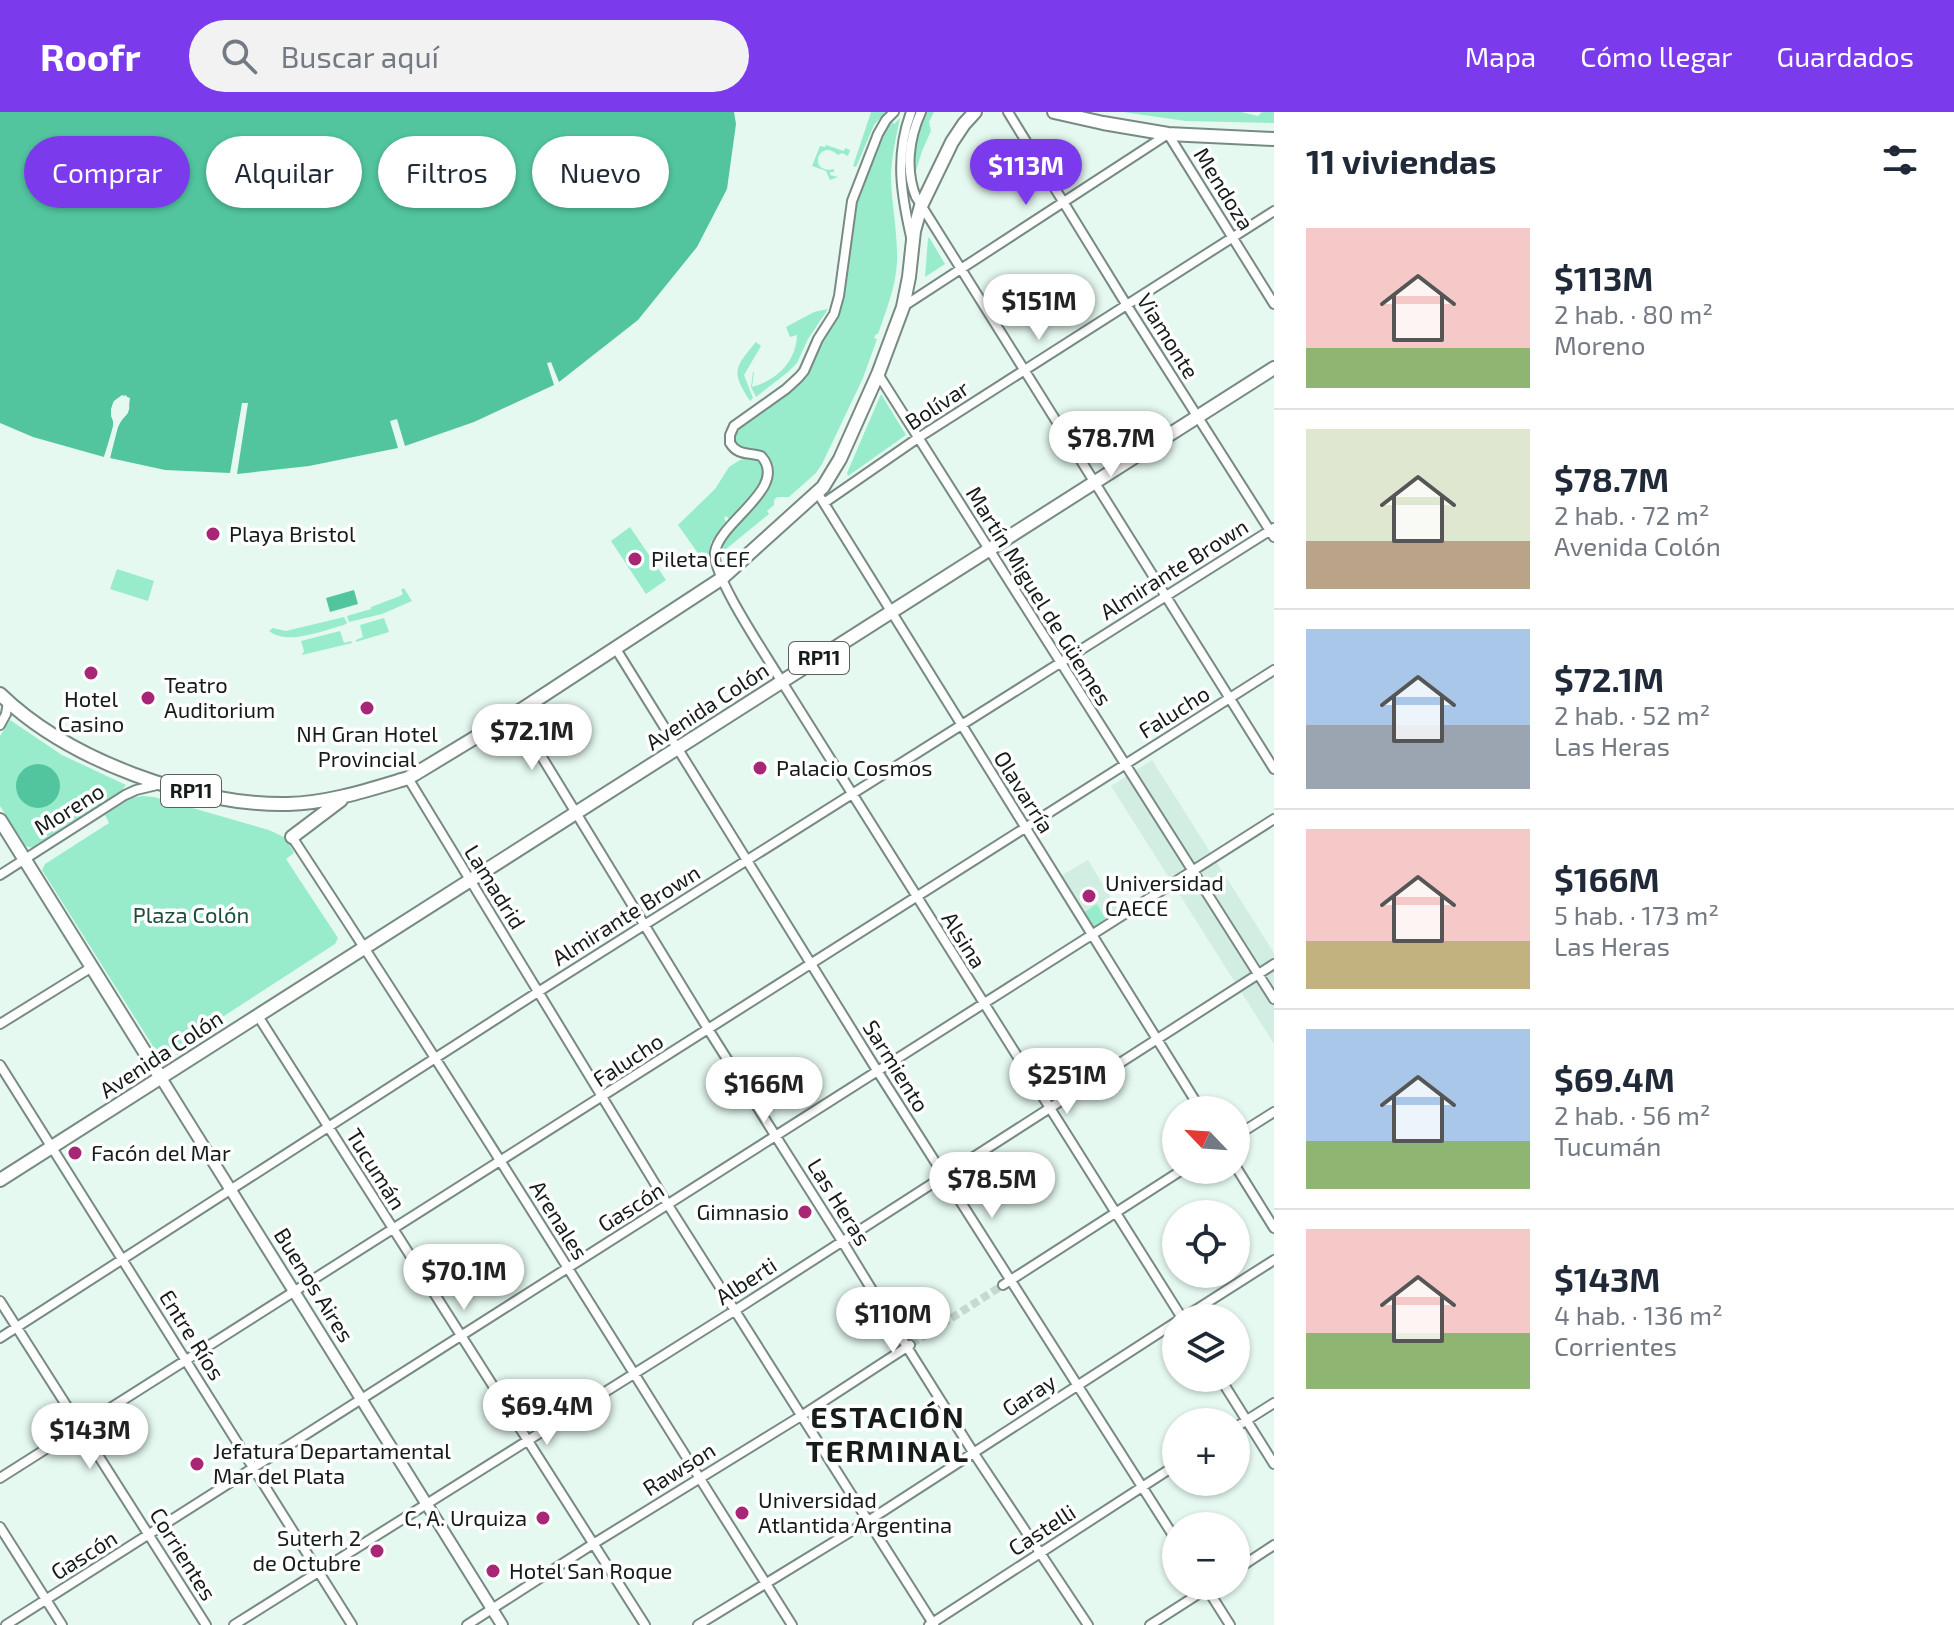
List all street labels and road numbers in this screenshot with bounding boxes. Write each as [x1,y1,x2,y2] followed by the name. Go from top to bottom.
[1189,142,1260,234] street label: Mendoza
[1132,288,1205,383] street label: Viamonte
[900,374,973,434] street label: Bolívar
[962,481,1118,710] street label: Martín Miguel de Güemes
[1095,512,1252,624] street label: Almirante Brown
[789,642,849,674] road number: RP11
[640,656,773,755] street label: Avenida Colón
[1133,679,1214,743] street label: Falucho
[989,746,1060,837] street label: Olavarría
[161,775,221,807] road number: RP11
[29,777,108,840] street label: Moreno
[460,840,532,933] street label: Lamadrid
[547,858,704,970] street label: Almirante Brown
[937,906,992,973] street label: Alsina
[94,1004,227,1103] street label: Avenida Colón
[858,1015,935,1116] street label: Sarmiento
[587,1027,667,1091] street label: Falucho
[342,1123,412,1214] street label: Tucumán
[803,1153,877,1250] street label: Las Heras
[525,1175,594,1264] street label: Arenales
[593,1176,668,1237] street label: Gascón
[270,1223,360,1346] street label: Buenos Aires
[710,1251,781,1309] street label: Alberti
[155,1285,231,1384] street label: Entre Ríos
[997,1367,1060,1421] street label: Garay
[638,1436,719,1500] street label: Rawson
[1003,1498,1080,1560] street label: Castelli
[145,1502,222,1605] street label: Corrientes
[46,1524,121,1585] street label: Gascón

